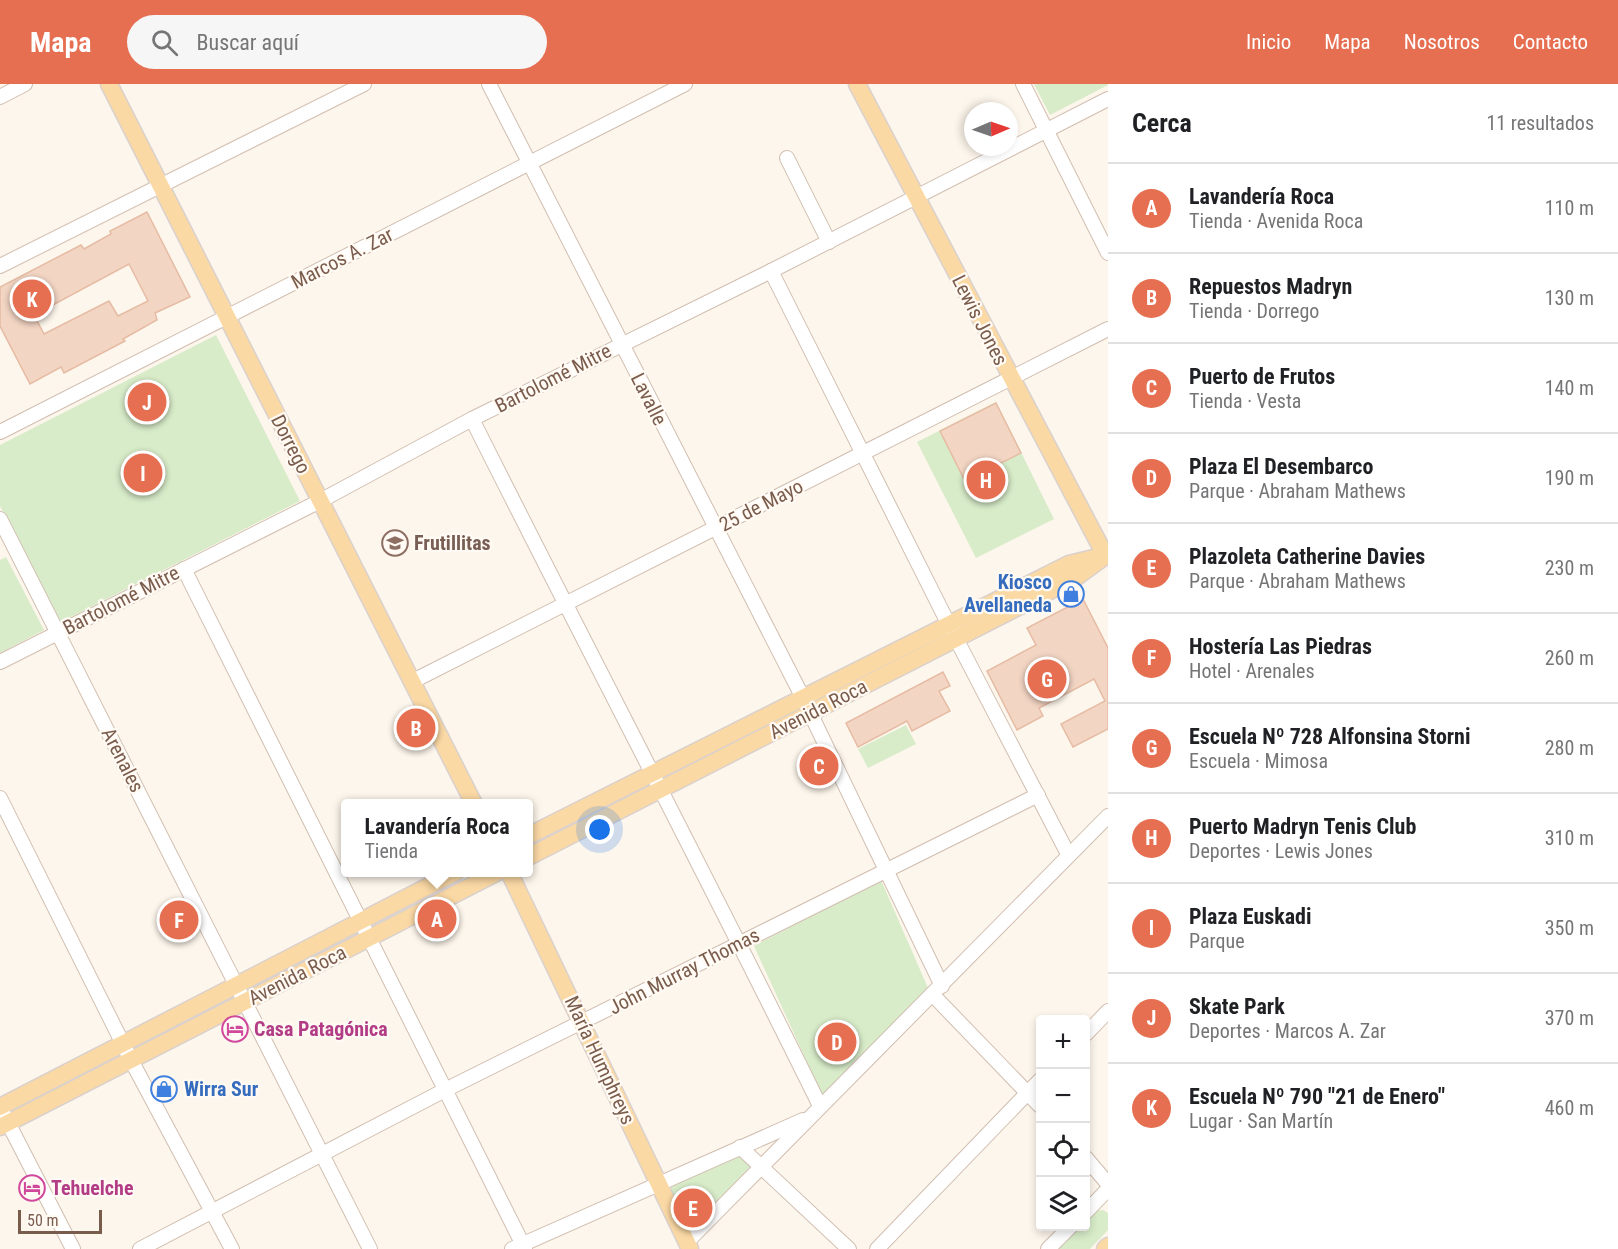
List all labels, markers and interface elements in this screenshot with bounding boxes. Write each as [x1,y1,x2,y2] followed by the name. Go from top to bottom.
[127,15,547,69] search box
[30,26,91,59] text: Mapa
[148,26,181,59] icon: search
[196,30,299,55] text: Buscar aquí
[1246,30,1291,54] text: Inicio
[1324,30,1371,54] text: Mapa
[1404,30,1480,54] text: Nosotros
[1513,30,1588,54] text: Contacto
[964,102,1018,156] north arrow
[1132,108,1192,138] text: Cerca
[1486,111,1594,135] text: 11 resultados
[1189,184,1334,209] text: Lavandería Roca
[1146,196,1157,220] text: A
[1545,196,1594,220] text: 110 m
[1189,209,1363,233] text: Tienda · Avenida Roca
[287,222,397,294] street label: Marcos A. Zar
[947,271,1013,369] street label: Lewis Jones
[1189,274,1352,299] text: Repuestos Madryn
[12,276,51,322] pin: K
[1146,286,1157,310] text: B
[1545,286,1594,310] text: 130 m
[1189,299,1319,323] text: Tienda · Dorrego
[491,338,615,418] street label: Bartolomé Mitre
[1189,364,1335,389] text: Puerto de Frutos
[626,369,672,429] street label: Lavalle
[1146,376,1157,400] text: C
[1545,376,1594,400] text: 140 m
[128,380,166,424] pin: J
[1189,389,1301,413] text: Tienda · Vesta
[266,411,316,477] street label: Dorrego
[124,450,162,496] pin: I
[1189,454,1373,479] text: Plaza El Desembarco
[966,458,1006,502] pin: H
[1146,466,1157,490] text: D
[1545,466,1594,490] text: 190 m
[715,474,807,536] street label: 25 de Mayo
[1189,479,1406,503] text: Parque · Abraham Mathews
[380,528,410,558] school or university icon: Frutillitas
[414,531,491,555] place label: Frutillitas
[1189,544,1425,569] text: Plazoleta Catherine Davies
[1147,556,1156,580] text: E
[1545,556,1594,580] text: 230 m
[59,560,183,640] street label: Bartolomé Mitre
[1189,569,1406,593] text: Parque · Abraham Mathews
[964,570,1052,617] place label: Kiosco Avellaneda
[1056,579,1086,609] shop icon: Kiosco Avellaneda
[1189,634,1372,659] text: Hostería Las Piedras
[1147,646,1156,670] text: F
[1545,646,1594,670] text: 260 m
[1028,656,1066,702] pin: G
[1189,659,1315,683] text: Hotel · Arenales
[765,674,871,744] street label: Avenida Roca
[396,706,436,750] pin: B
[97,724,149,796] street label: Arenales
[1189,724,1470,749] text: Escuela Nº 728 Alfonsina Storni
[1146,736,1157,760] text: G
[1545,736,1594,760] text: 280 m
[800,744,838,788] pin: C
[1189,749,1328,773] text: Escuela · Mimosa
[341,799,533,877] popup
[364,814,510,839] text: Lavandería Roca
[1189,814,1416,839] text: Puerto Madryn Tenis Club
[585,815,614,844] your location
[1145,826,1158,850] text: H
[1545,826,1594,850] text: 310 m
[364,839,418,863] text: Tienda
[1189,839,1373,863] text: Deportes · Lewis Jones
[418,896,456,942] pin: A
[160,898,198,942] pin: F
[1189,904,1312,929] text: Plaza Euskadi
[1149,916,1154,940] text: I
[1545,916,1594,940] text: 350 m
[605,923,763,1019] street label: John Murray Thomas
[1189,929,1245,953] text: Parque
[244,940,350,1010] street label: Avenida Roca
[560,992,640,1128] street label: María Humphreys
[1189,994,1285,1019] text: Skate Park
[1147,1006,1156,1030] text: J
[1545,1006,1594,1030] text: 370 m
[220,1014,250,1044] hotel icon: Casa Patagónica
[1036,1015,1090,1231] map controls
[1036,1015,1090,1069] button: +
[254,1017,388,1041] place label: Casa Patagónica
[1189,1019,1386,1043] text: Deportes · Marcos A. Zar
[818,1020,856,1064] pin: D
[1036,1069,1090,1123] button: −
[149,1074,179,1104] shop icon: Wirra Sur
[184,1077,259,1101] place label: Wirra Sur
[1189,1084,1445,1109] text: Escuela Nº 790 "21 de Enero"
[1146,1096,1157,1120] text: K
[1545,1096,1594,1120] text: 460 m
[1189,1109,1333,1133] text: Lugar · San Martín
[1036,1123,1090,1177] button: locate
[17,1173,47,1203] hotel icon: Tehuelche
[51,1176,133,1200] place label: Tehuelche
[1036,1177,1090,1231] button: layers
[674,1186,712,1230] pin: E
[18,1207,102,1234] scale bar
[27,1211,59,1230] text: 50 m

